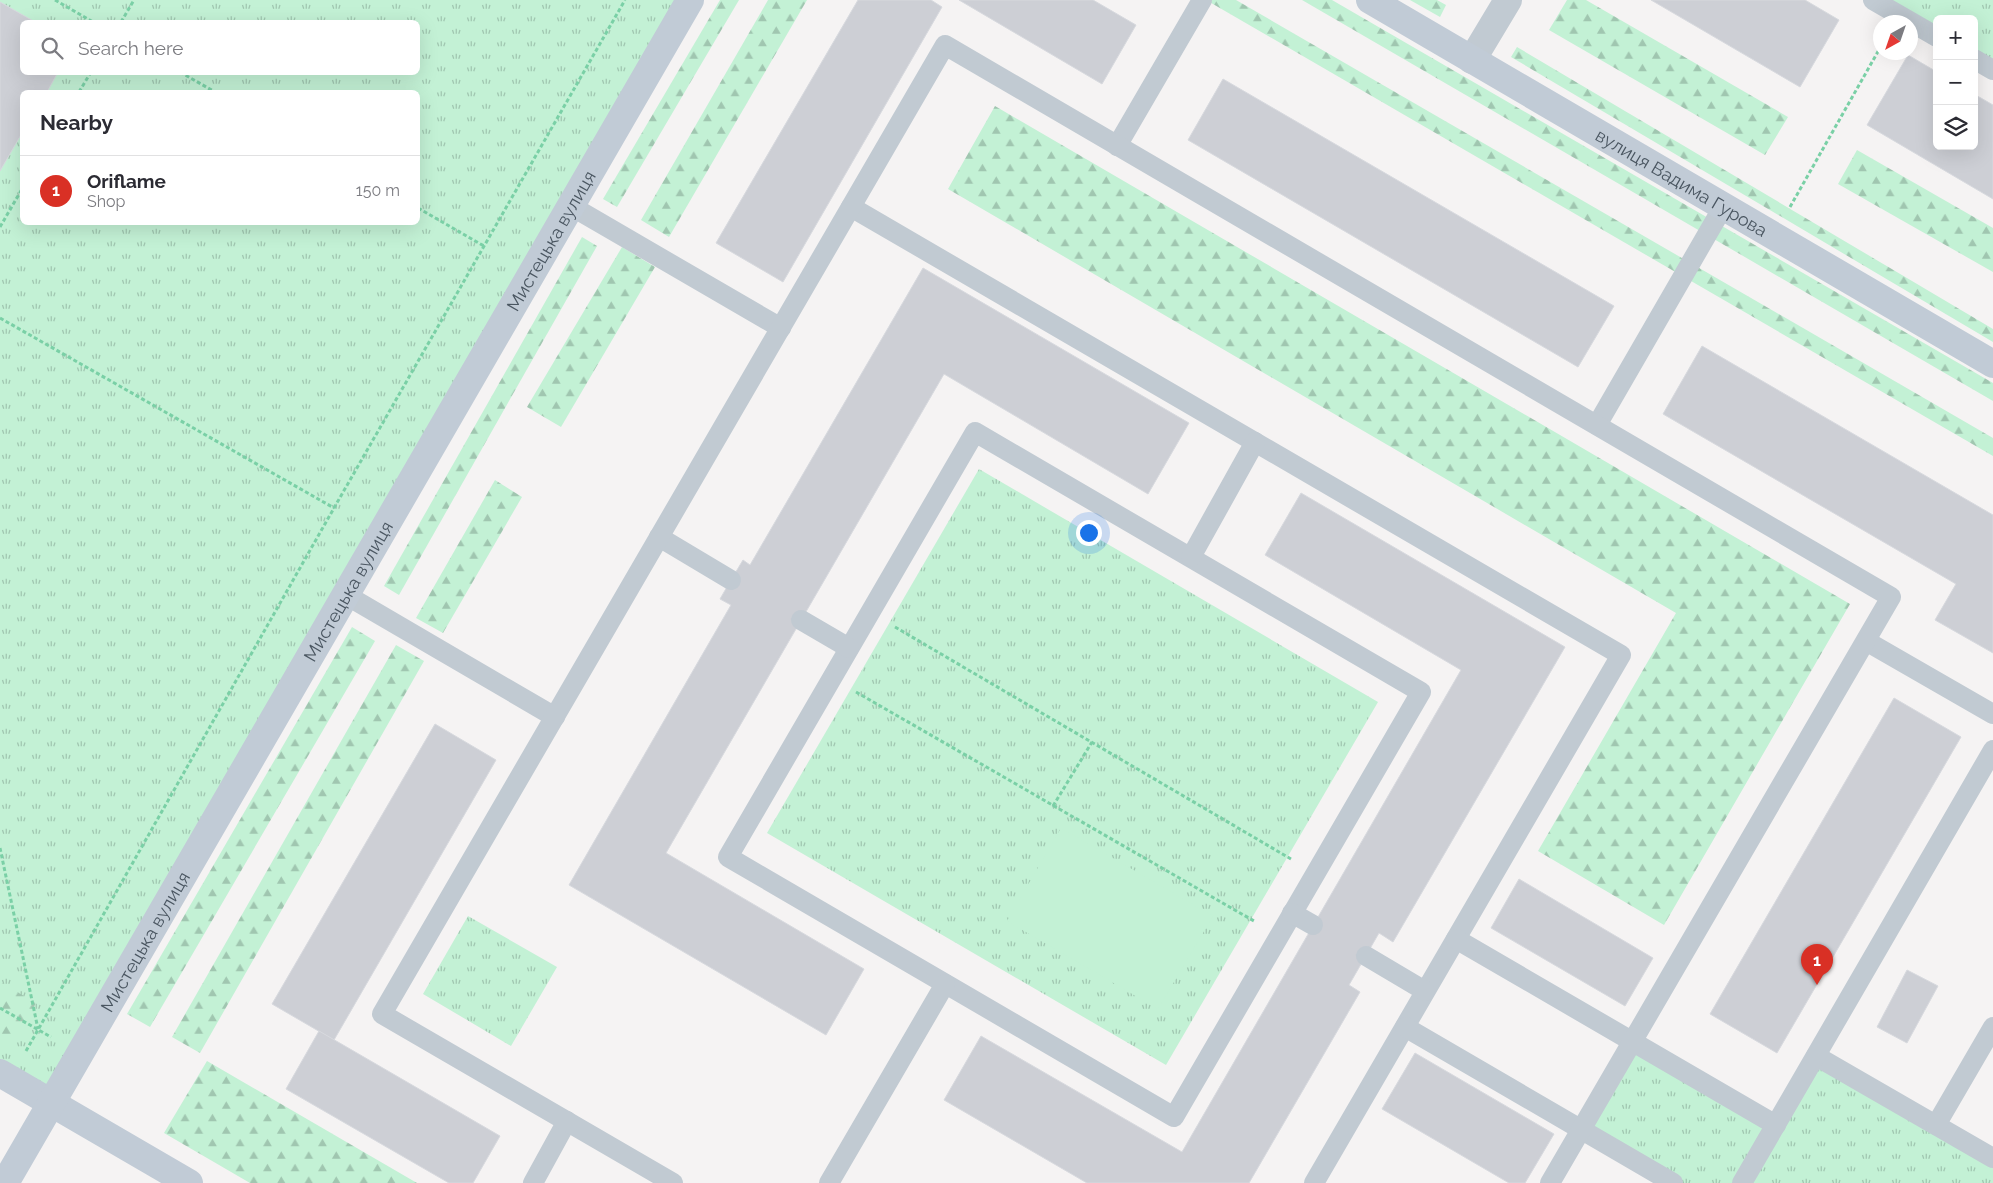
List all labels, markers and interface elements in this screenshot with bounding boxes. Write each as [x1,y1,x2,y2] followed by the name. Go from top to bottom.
[1873,15,1918,60] north arrow
[1933,15,1978,150] map controls
[1933,15,1978,60] button: +
[20,20,420,75] search box
[38,34,66,62] icon: search
[78,37,184,59] text: Search here
[1933,60,1978,105] button: −
[1933,105,1978,150] button: layers
[40,110,113,135] text: Nearby
[1592,124,1771,240] street label: вулиця Вадима Гурова
[502,167,600,314] street label: Мистецька вулиця
[87,170,166,192] text: Oriflame
[52,181,60,200] text: 1
[356,181,400,200] text: 150 m
[87,192,125,211] text: Shop
[299,517,397,665] street label: Мистецька вулиця
[1076,520,1102,546] your location
[96,868,194,1015] street label: Мистецька вулиця
[1801,944,1833,985] pin: 1

